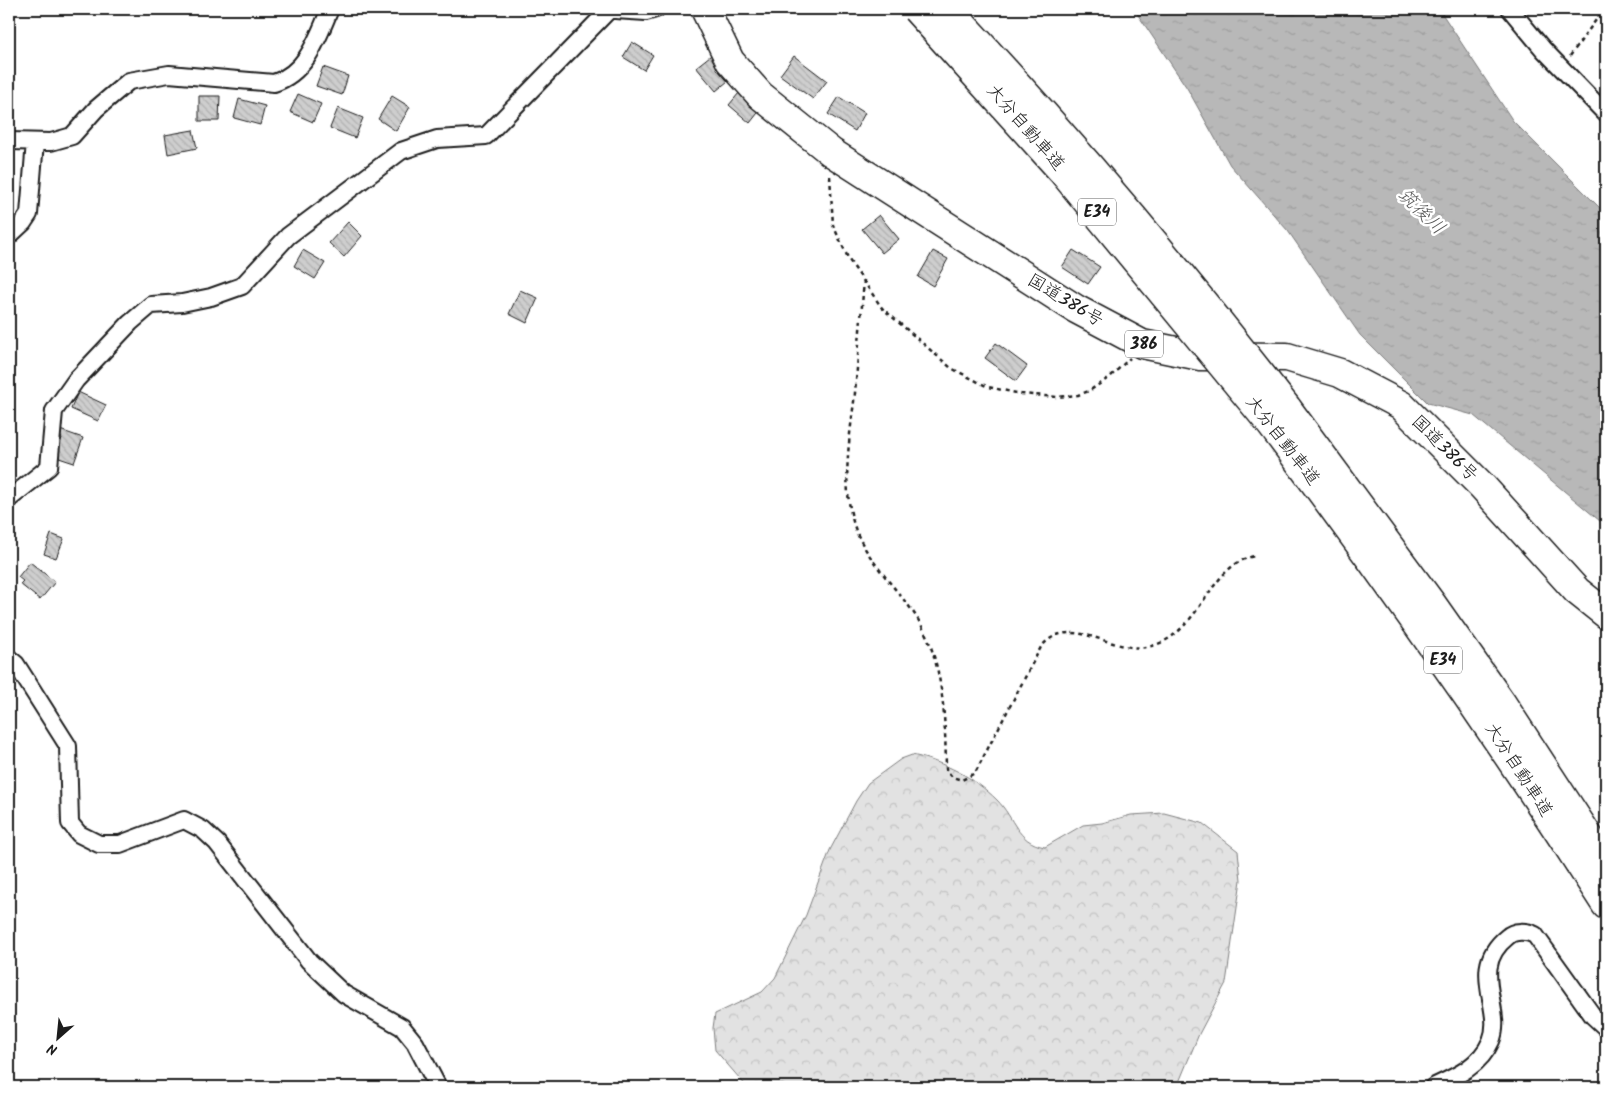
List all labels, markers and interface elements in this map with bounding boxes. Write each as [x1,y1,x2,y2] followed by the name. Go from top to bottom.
[979,78,1071,178] street label: 大分自動車道
[1390,181,1452,243] water label: 筑後川
[1078,198,1116,226] road number: E34
[1021,267,1109,335] street label: 国道386号
[1125,330,1163,358] road number: 386
[1237,390,1327,492] street label: 大分自動車道
[1404,409,1484,489] street label: 国道386号
[1424,646,1462,674] road number: E34
[1476,717,1560,823] street label: 大分自動車道
[32,1014,82,1064] north arrow
[43,1037,61,1061] text: N

